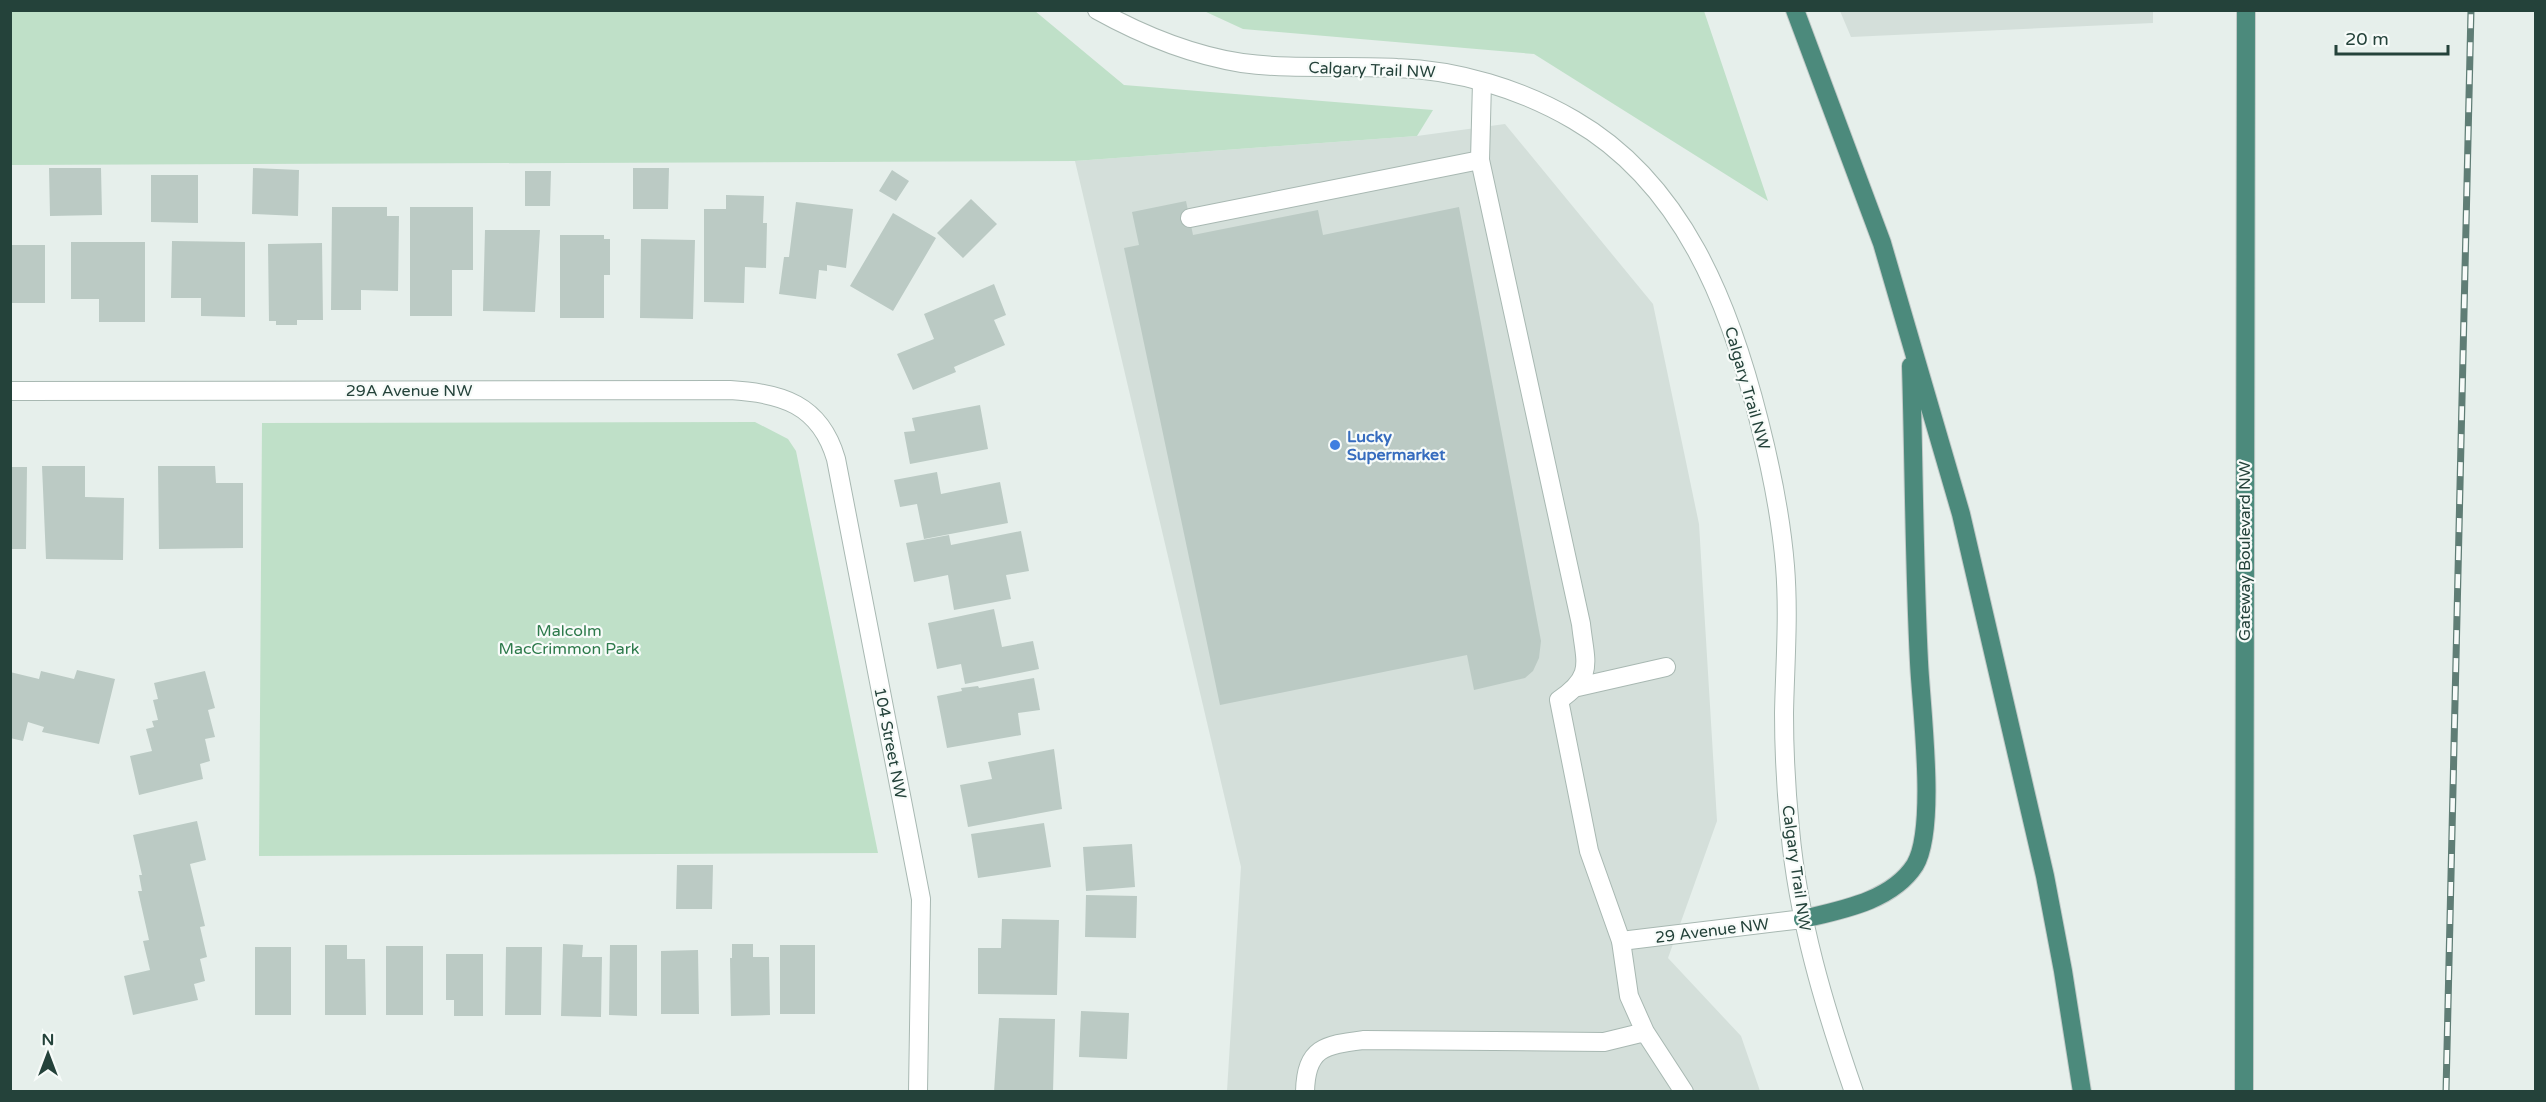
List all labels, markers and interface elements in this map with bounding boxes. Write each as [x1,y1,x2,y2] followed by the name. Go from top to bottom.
[2336,18,2448,56] scale bar
[2345,28,2389,50] text: 20 m
[1308,58,1436,82] street label: Calgary Trail NW
[1720,324,1774,452] street label: Calgary Trail NW
[346,381,472,401] street label: 29A Avenue NW
[1347,427,1446,465] place label: Lucky Supermarket
[1328,438,1342,452] marker: Lucky Supermarket
[2235,461,2255,641] street label: Gateway Boulevard NW
[498,621,640,659] park label: Malcolm MacCrimmon Park
[869,686,911,801] street label: 104 Street NW
[1777,804,1815,932] street label: Calgary Trail NW
[1654,914,1770,948] street label: 29 Avenue NW
[18,1024,78,1084] north arrow
[42,1030,54,1050] text: N

